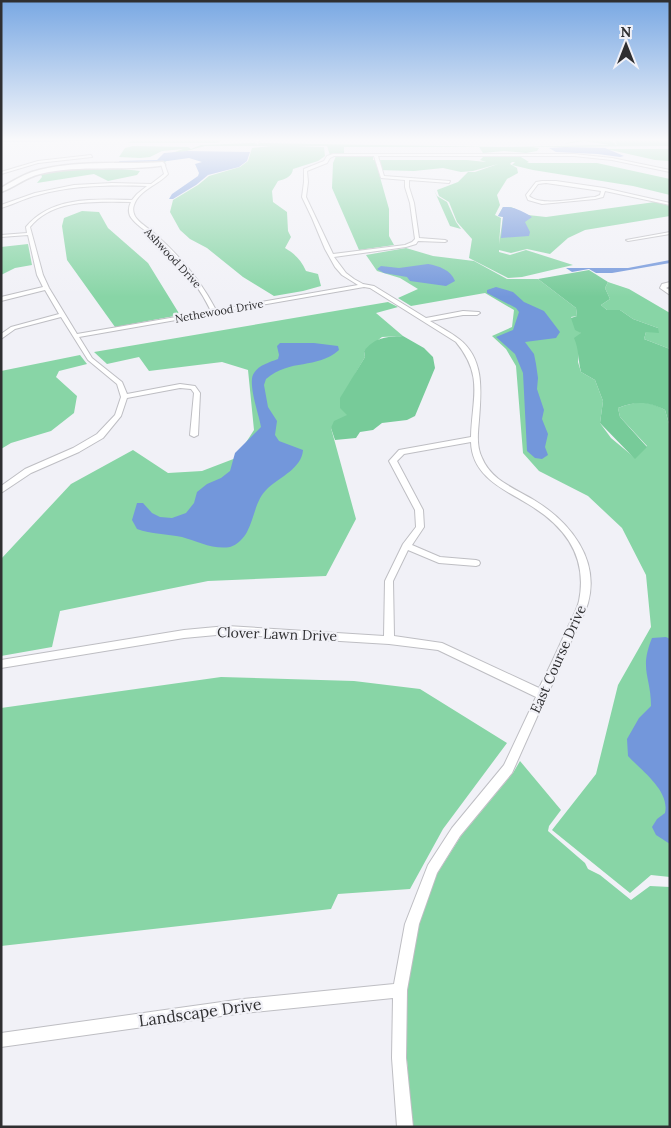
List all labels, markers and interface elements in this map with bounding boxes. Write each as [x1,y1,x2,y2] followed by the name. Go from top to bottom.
[601,20,651,70] north arrow
[621,23,632,41] text: N
[141,224,204,291] street label: Ashwood Drive
[174,296,264,326] street label: Nethewood Drive
[526,602,590,716] street label: East Course Drive
[217,623,338,645] street label: Clover Lawn Drive
[137,993,263,1031] street label: Landscape Drive

